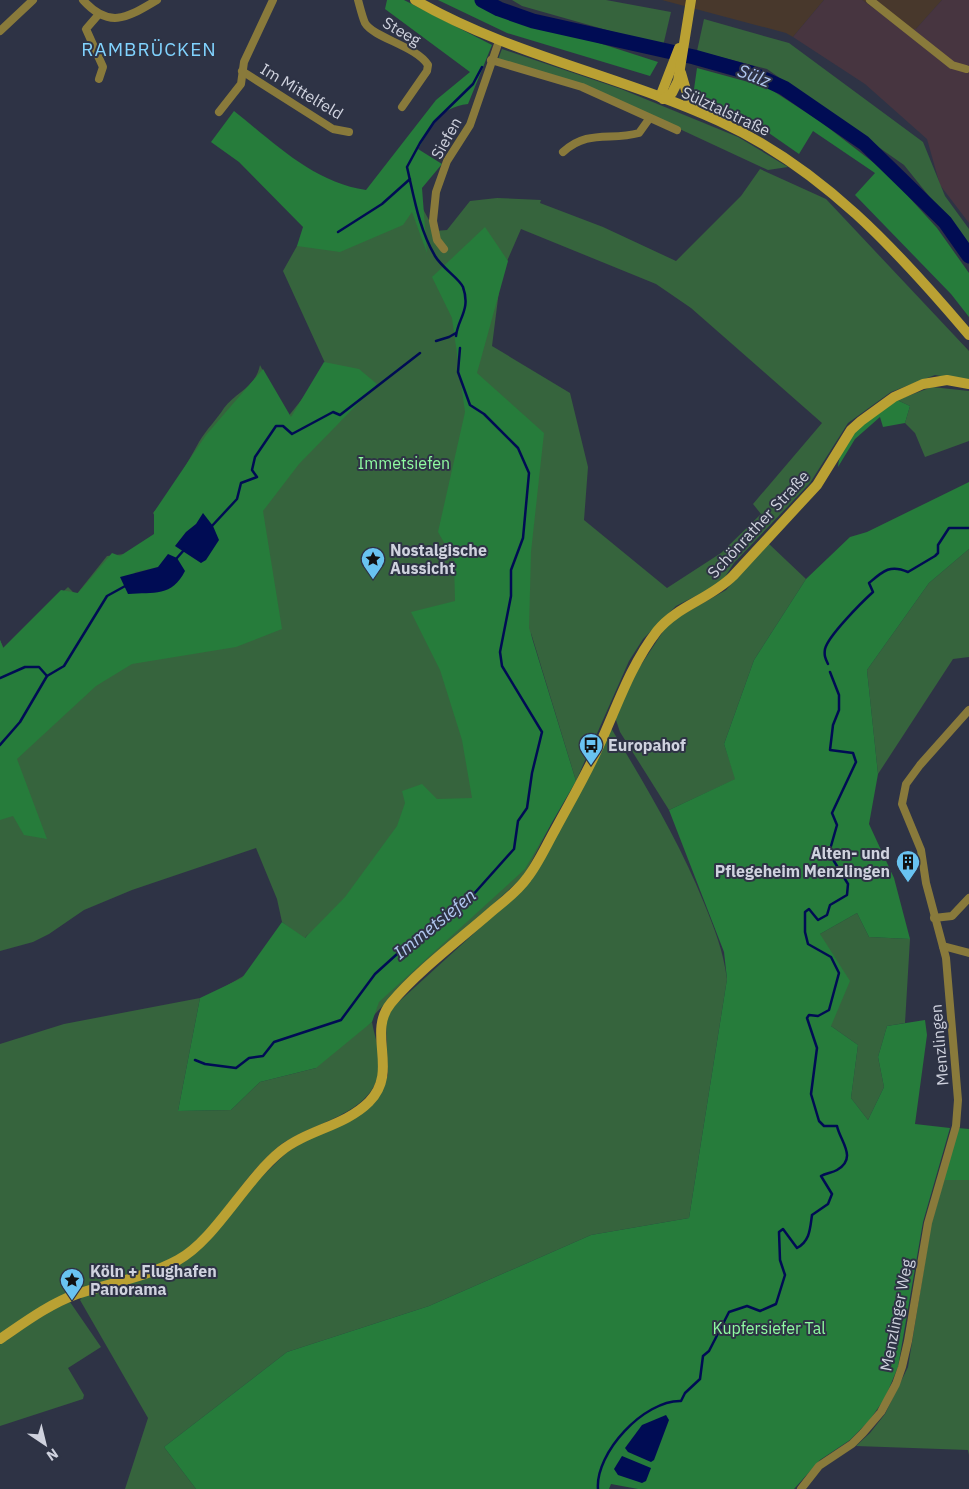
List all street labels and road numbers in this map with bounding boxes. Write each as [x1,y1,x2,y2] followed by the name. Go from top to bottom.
[379,12,425,50] street label: Steeg
[257,59,347,123] street label: Im Mittelfeld
[679,82,774,140] street label: Sülztalstraße
[426,113,466,163] street label: Siefen
[703,466,813,582] street label: Schönrather Straße
[925,1003,953,1087] street label: Menzlingen
[875,1257,917,1373] street label: Menzlinger Weg

